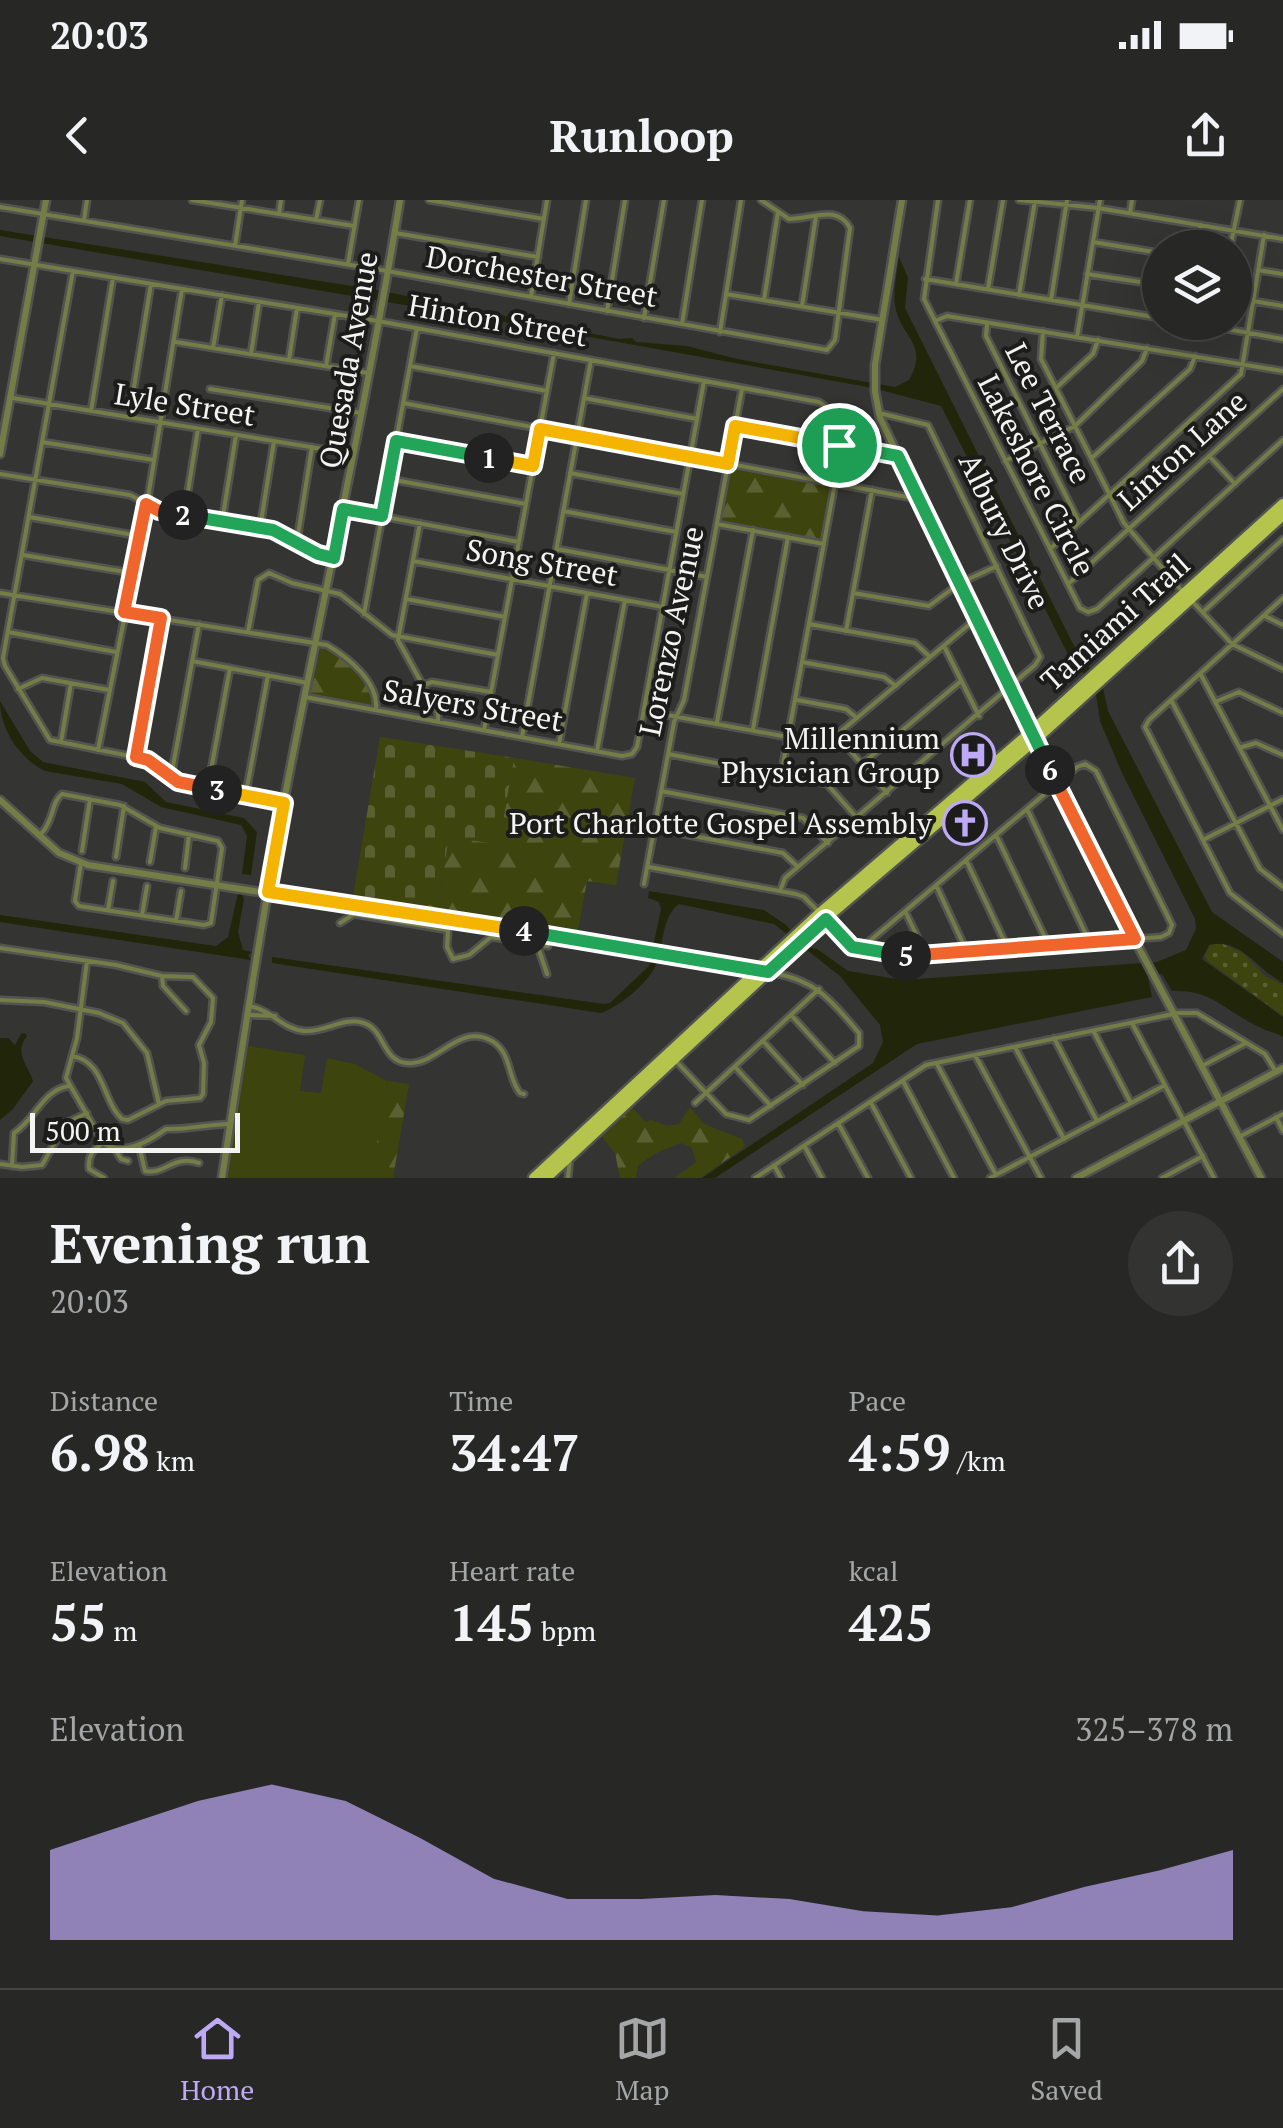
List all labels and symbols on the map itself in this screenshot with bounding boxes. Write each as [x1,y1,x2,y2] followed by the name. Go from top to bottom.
[423,236,661,316] street label: Dorchester Street
[309,248,387,472] street label: Quesada Avenue
[405,285,591,355] street label: Hinton Street
[997,336,1101,490] street label: Lee Terrace
[969,368,1105,582] street label: Lakeshore Circle
[112,373,258,435] street label: Lyle Street
[1109,381,1255,519] street label: Linton Lane
[797,403,882,488] pin
[464,433,514,483] pin: 1
[950,446,1060,616] street label: Albury Drive
[158,490,208,540] pin: 2
[629,523,713,739] street label: Lorenzo Avenue
[463,529,621,595] street label: Song Street
[1032,544,1198,700] street label: Tamiami Trail
[380,670,566,740] street label: Salyers Street
[721,718,940,792] place label: Millennium Physician Group
[950,732,996,778] hospital icon: Millennium Physician Group
[1025,745,1075,795] pin: 6
[192,765,242,815] pin: 3
[942,800,988,846] church icon: Port Charlotte Gospel Assembly
[509,803,933,843] place label: Port Charlotte Gospel Assembly
[499,906,549,956] pin: 4
[881,931,931,981] pin: 5
[30,1108,240,1153] scale bar

